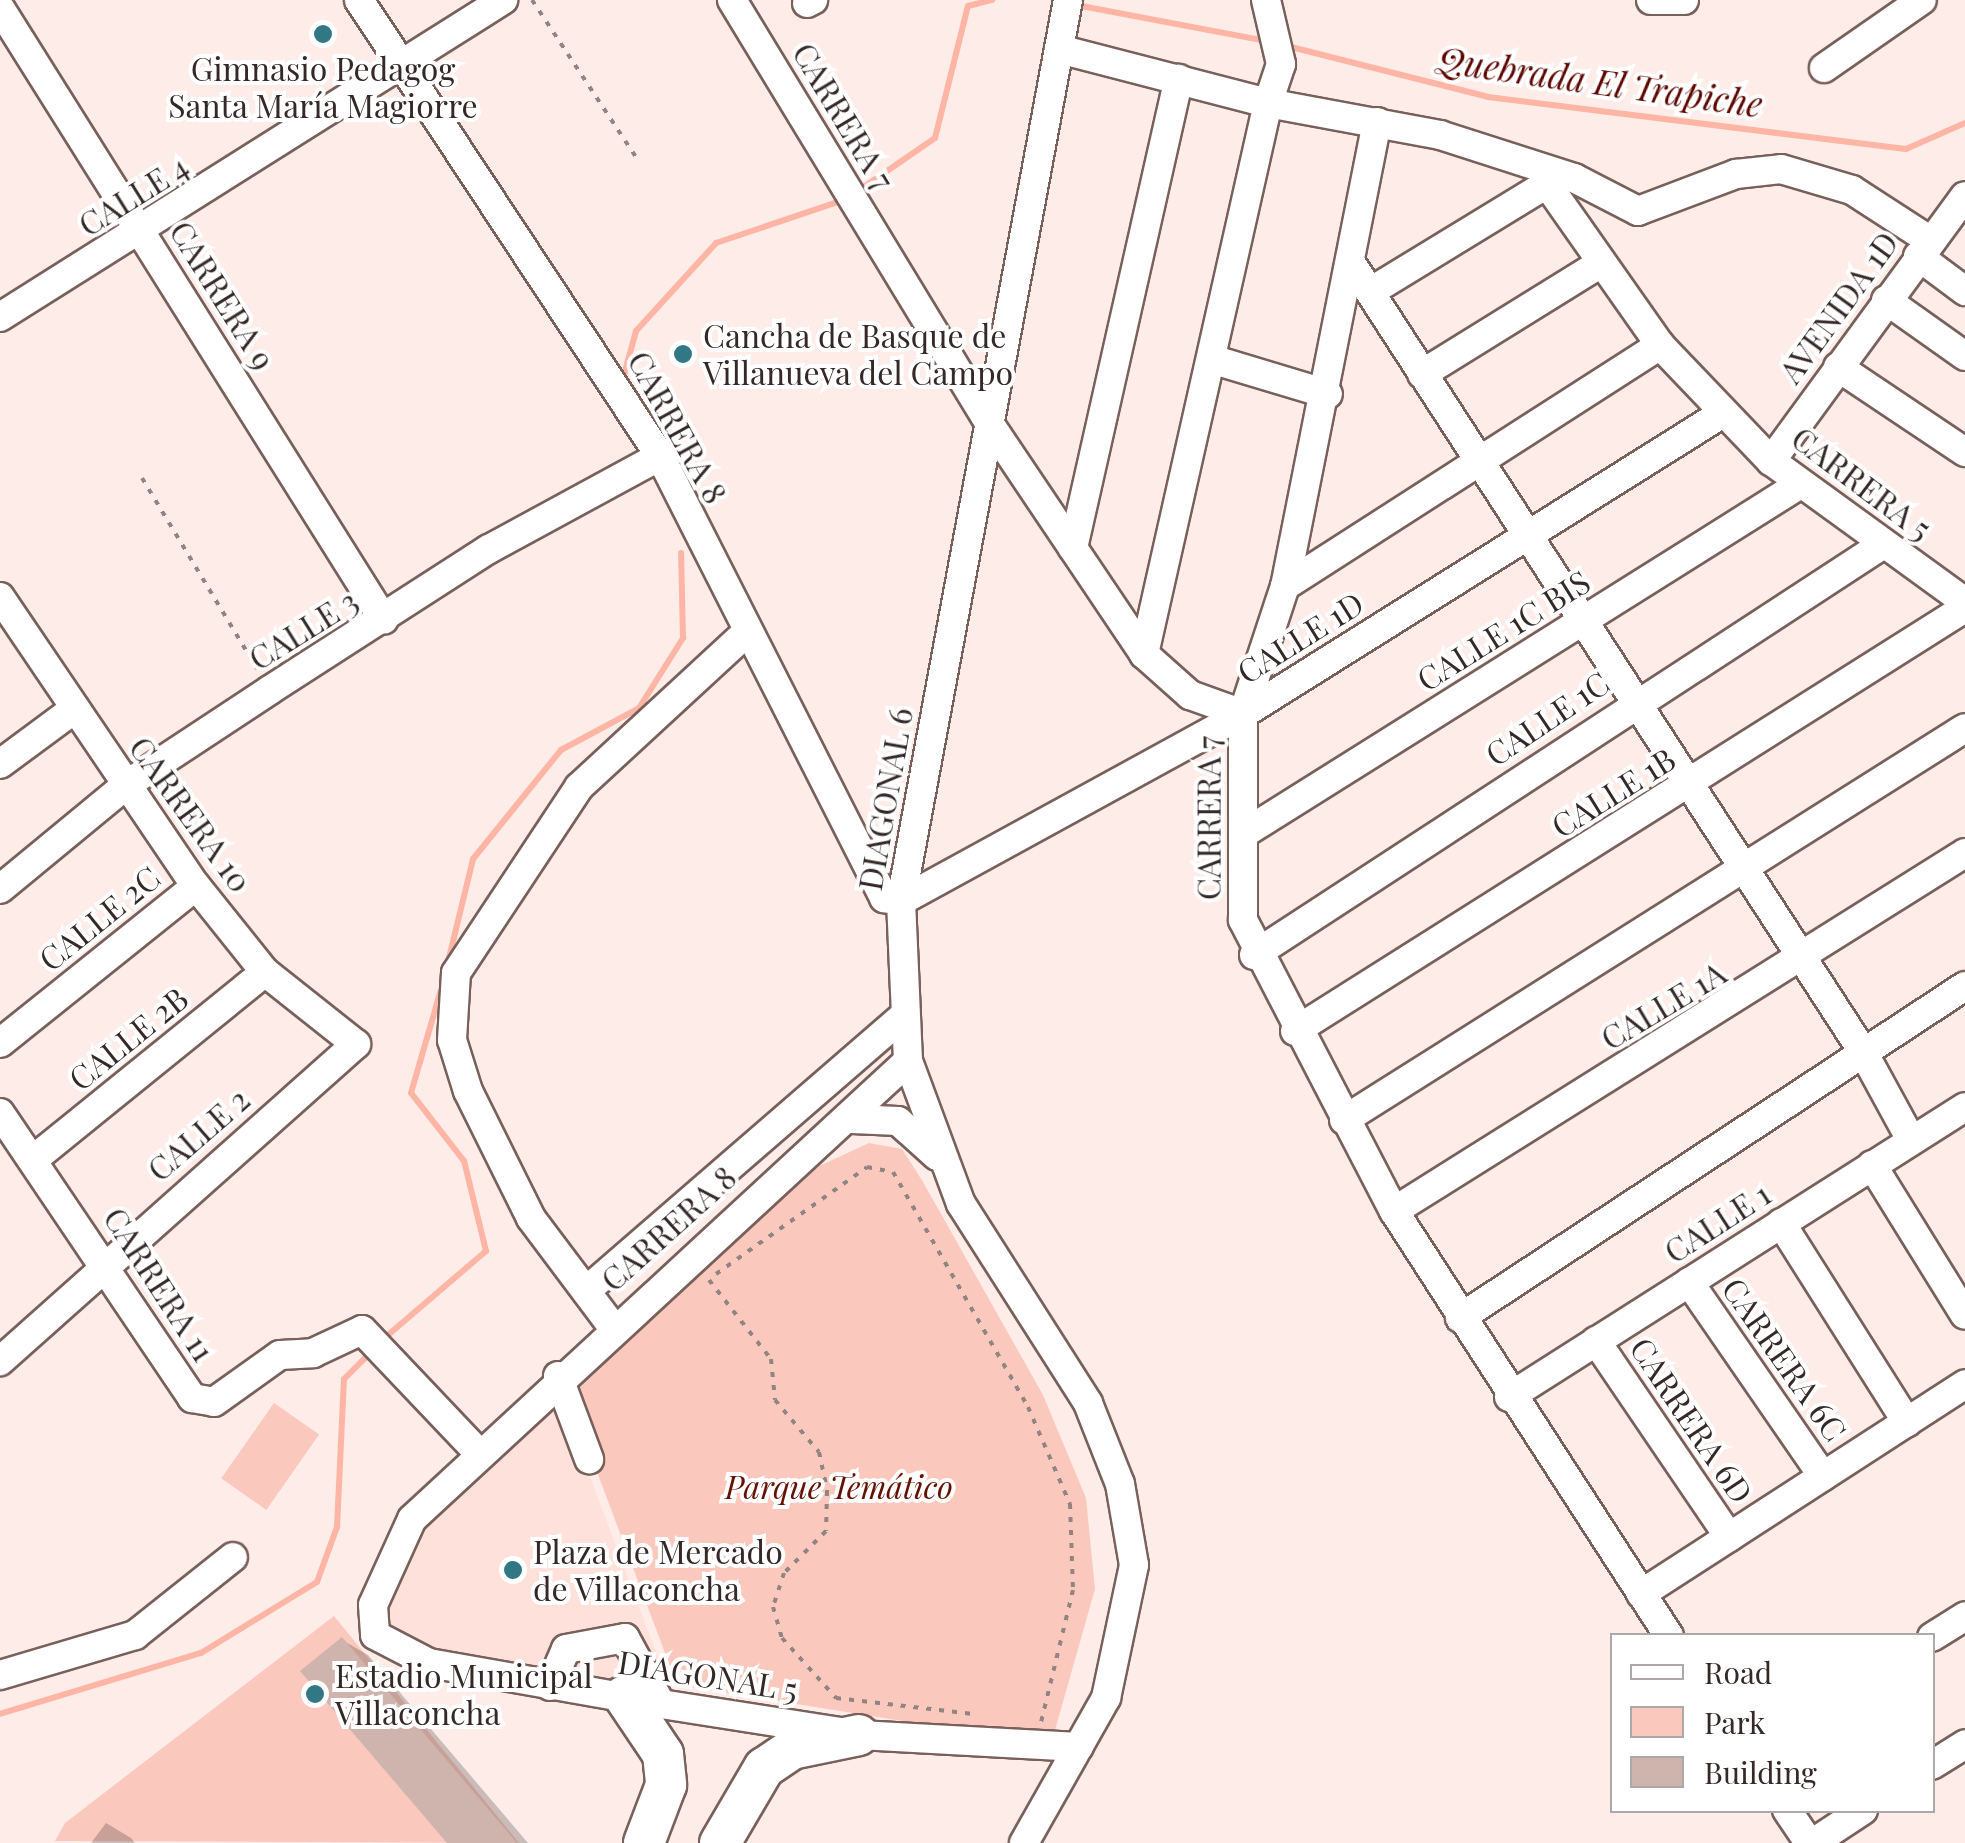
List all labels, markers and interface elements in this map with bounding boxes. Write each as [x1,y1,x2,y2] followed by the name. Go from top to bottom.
[312,23,334,45] marker: Gimnasio Pedagog Santa María Magiorre
[785,36,903,196] street label: CARRERA 7
[1434,37,1766,125] water label: Quebrada El Trapiche
[168,50,478,125] place label: Gimnasio Pedagog Santa María Magiorre
[71,146,195,244] street label: CALLE 4
[162,214,284,376] street label: CARRERA 9
[1770,224,1906,390] street label: AVENIDA 1D
[703,317,1013,392] place label: Cancha de Basque de Villanueva del Campo
[672,343,694,365] marker: Cancha de Basque de Villanueva del Campo
[620,344,736,510] street label: CARRERA 8
[1785,418,1939,548] street label: CARRERA 5
[1410,562,1596,698] street label: CALLE 1C BIS
[241,581,365,677] street label: CALLE 3
[1230,583,1370,691] street label: CALLE 1D
[1478,663,1616,773] street label: CALLE 1C
[850,705,920,893] street label: DIAGONAL 6
[122,729,260,899] street label: CARRERA 10
[1189,736,1227,900] street label: CARRERA 7
[1544,739,1682,845] street label: CALLE 1B
[31,858,167,978] street label: CALLE 2C
[1594,953,1732,1057] street label: CALLE 1A
[61,978,195,1098] street label: CALLE 2B
[139,1080,257,1188] street label: CALLE 2
[593,1158,743,1298] street label: CARRERA 8
[1657,1174,1777,1270] street label: CALLE 1
[96,1200,224,1368] street label: CARRERA 11
[1715,1270,1855,1448] street label: CARRERA 6C
[1623,1330,1761,1510] street label: CARRERA 6D
[725,1467,953,1505] park label: Parque Temático
[533,1533,783,1608] place label: Plaza de Mercado de Villaconcha
[502,1559,524,1581] marker: Plaza de Mercado de Villaconcha
[1610,1633,1935,1813] legend
[615,1642,801,1708] street label: DIAGONAL 5
[1704,1652,1772,1692] text: Road
[335,1657,593,1732] place label: Estadio Municipal Villaconcha
[304,1683,326,1705] marker: Estadio Municipal Villaconcha
[1704,1702,1766,1742] text: Park
[1704,1752,1817,1792] text: Building

